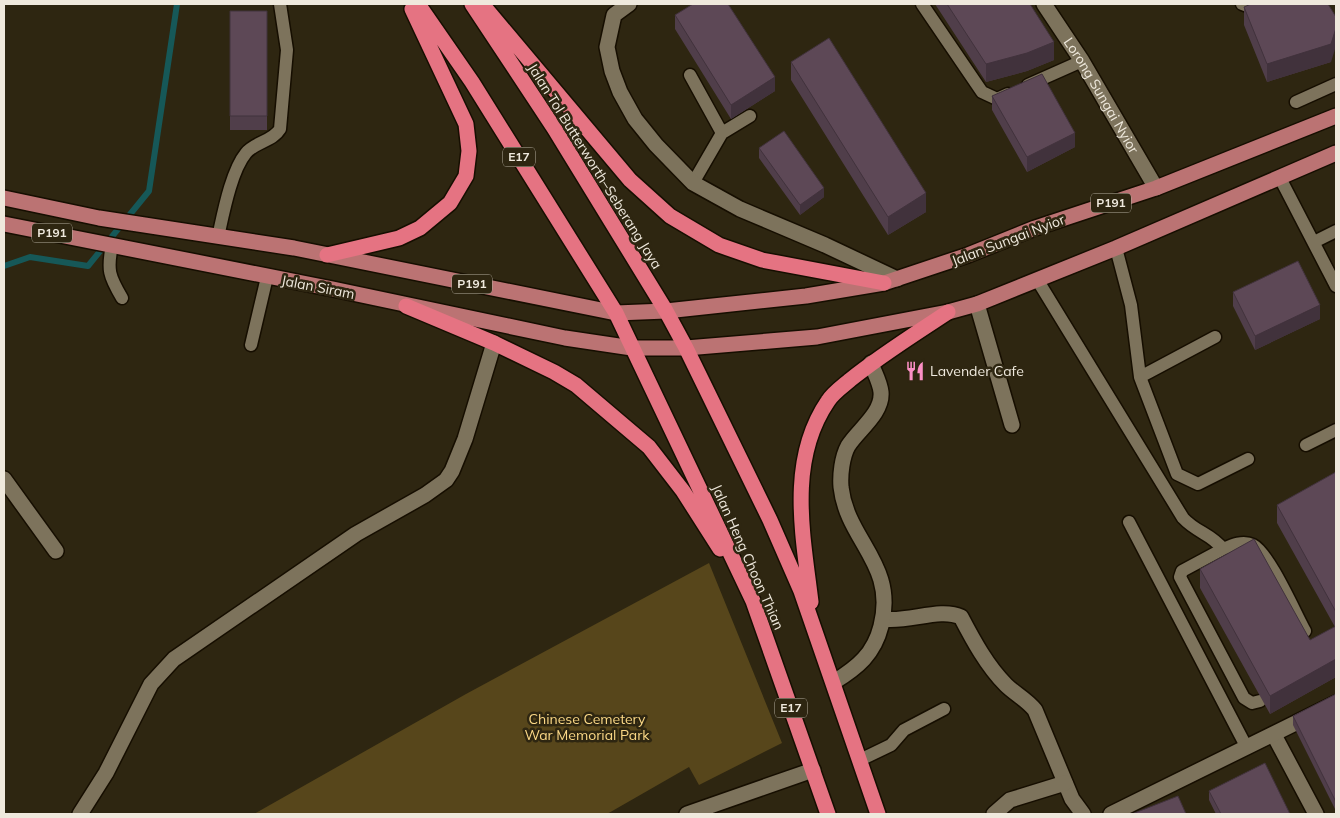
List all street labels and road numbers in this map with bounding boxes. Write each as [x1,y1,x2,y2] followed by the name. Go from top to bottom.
[1060,34,1143,158] street label: Lorong Sungai Nyior
[524,60,666,272] street label: Jalan Tol Butterworth–Seberang Jaya
[503,148,535,166] road number: E17
[1091,194,1131,212] road number: P191
[949,210,1068,270] street label: Jalan Sungai Nyior
[32,224,72,242] road number: P191
[280,271,356,303] street label: Jalan Siram
[452,274,492,294] road number: P191
[708,481,788,633] street label: Jalan Heng Choon Thian
[775,698,807,718] road number: E17

